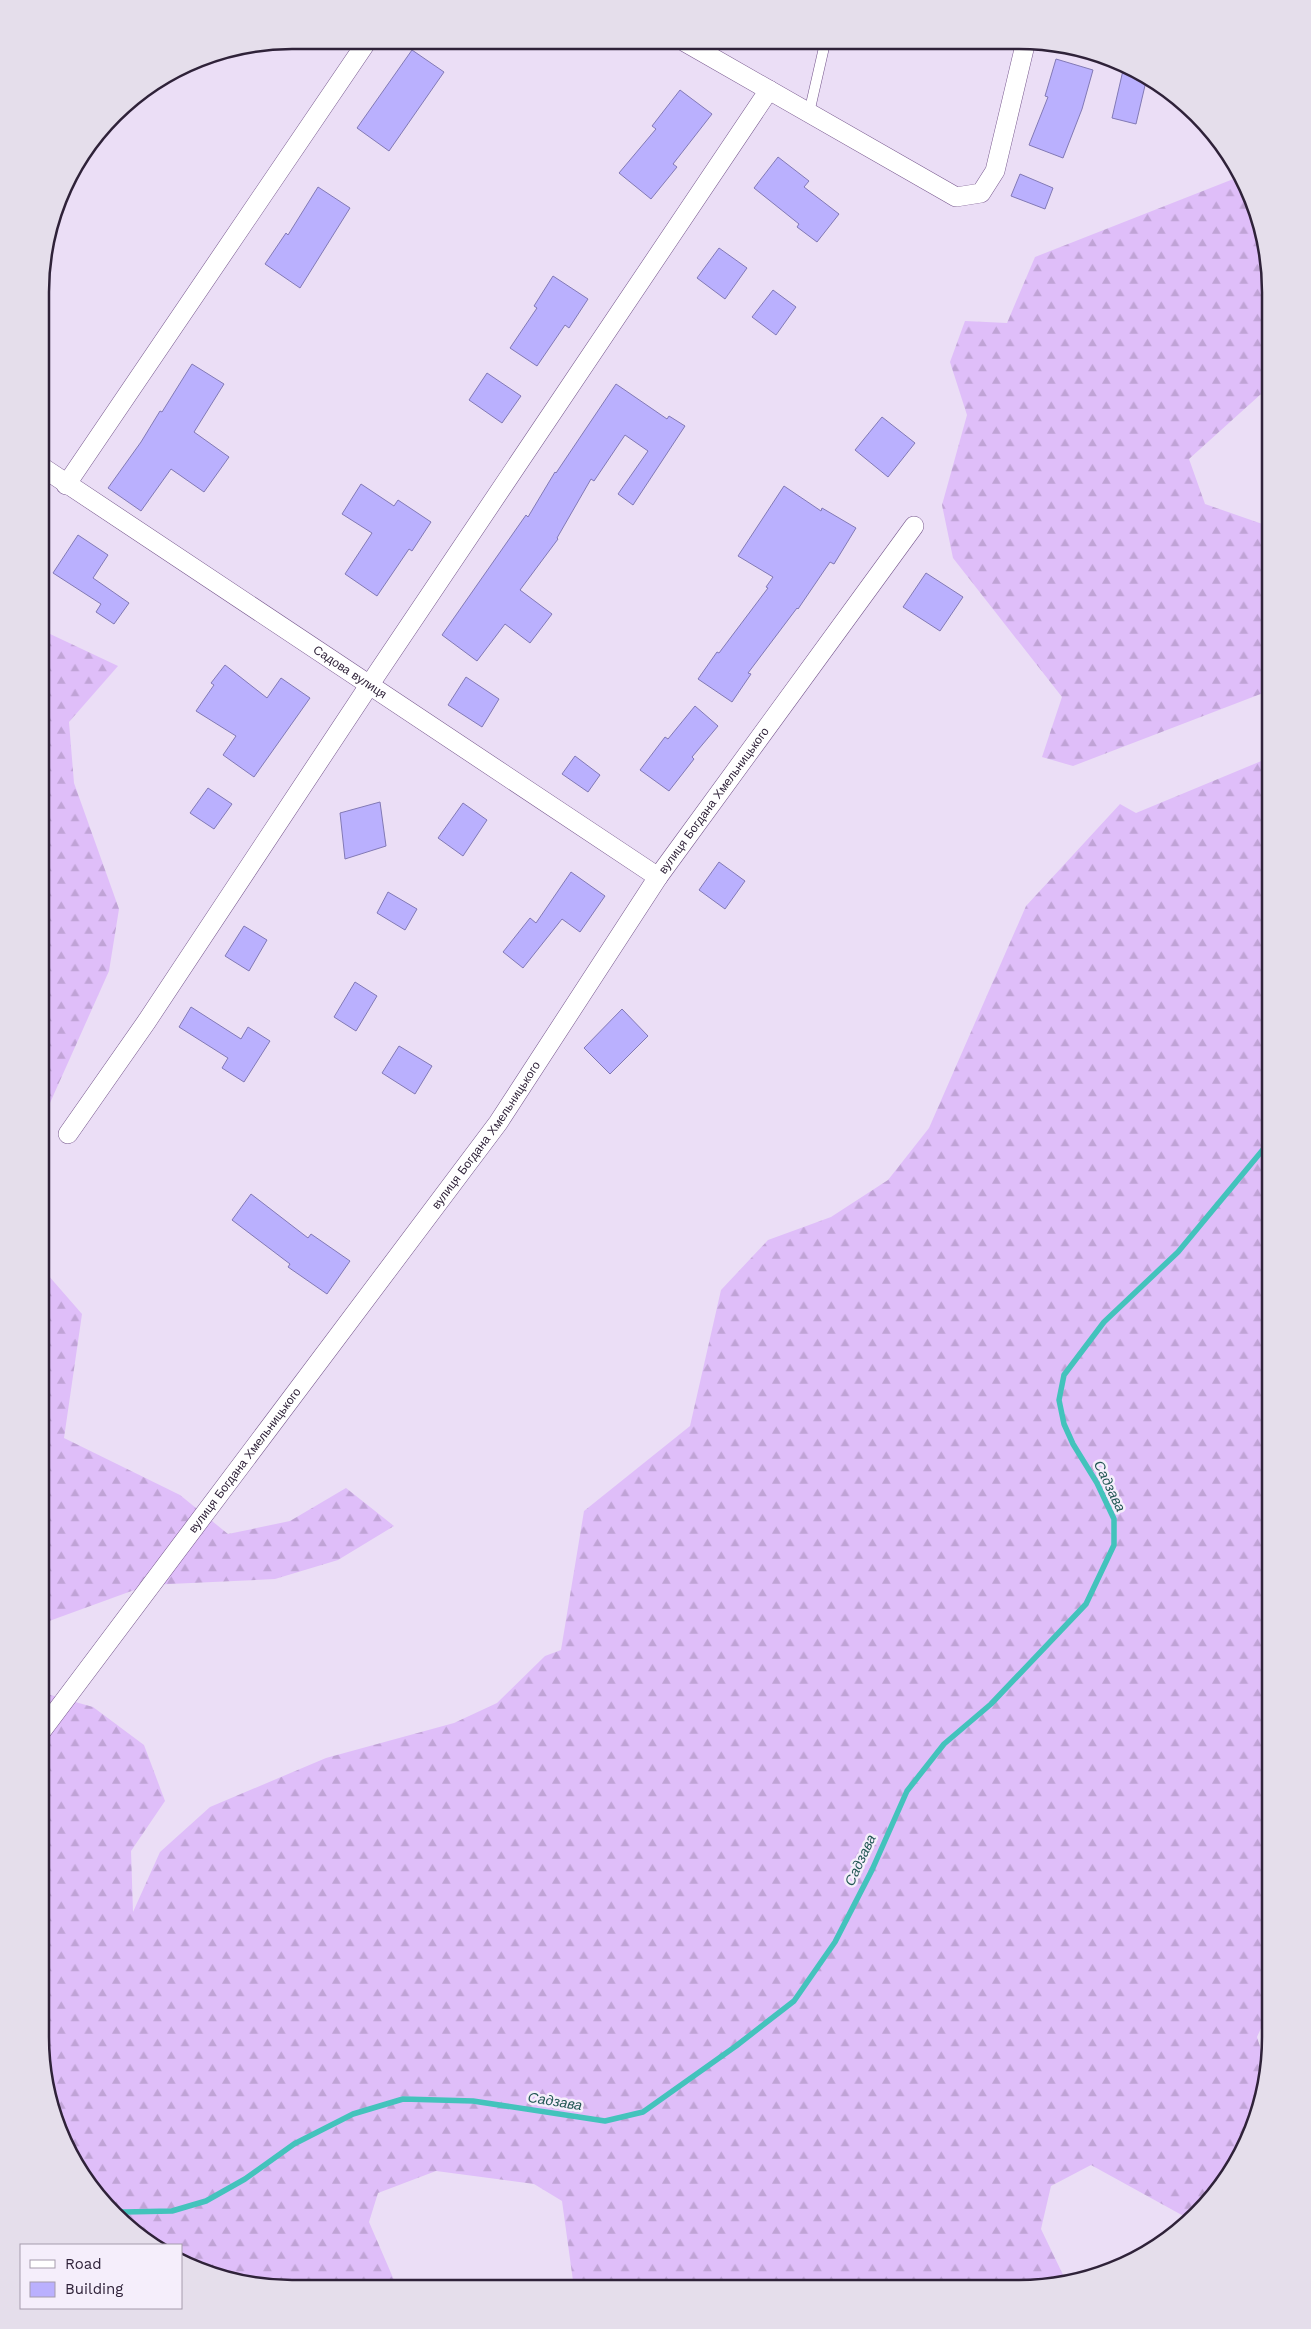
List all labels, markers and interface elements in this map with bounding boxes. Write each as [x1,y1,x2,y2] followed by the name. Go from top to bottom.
[311,643,389,701] street label: Садова вулиця
[656,724,772,876] street label: вулиця Богдана Хмельницького
[429,1058,543,1212] street label: вулиця Богдана Хмельницького
[186,1385,304,1536] street label: вулиця Богдана Хмельницького
[1091,1458,1129,1514] water label: Садзава
[841,1832,879,1888] water label: Садзава
[527,2089,583,2113] water label: Садзава
[20,2244,182,2309] legend
[65,2255,102,2273] text: Road
[65,2280,123,2298] text: Building

